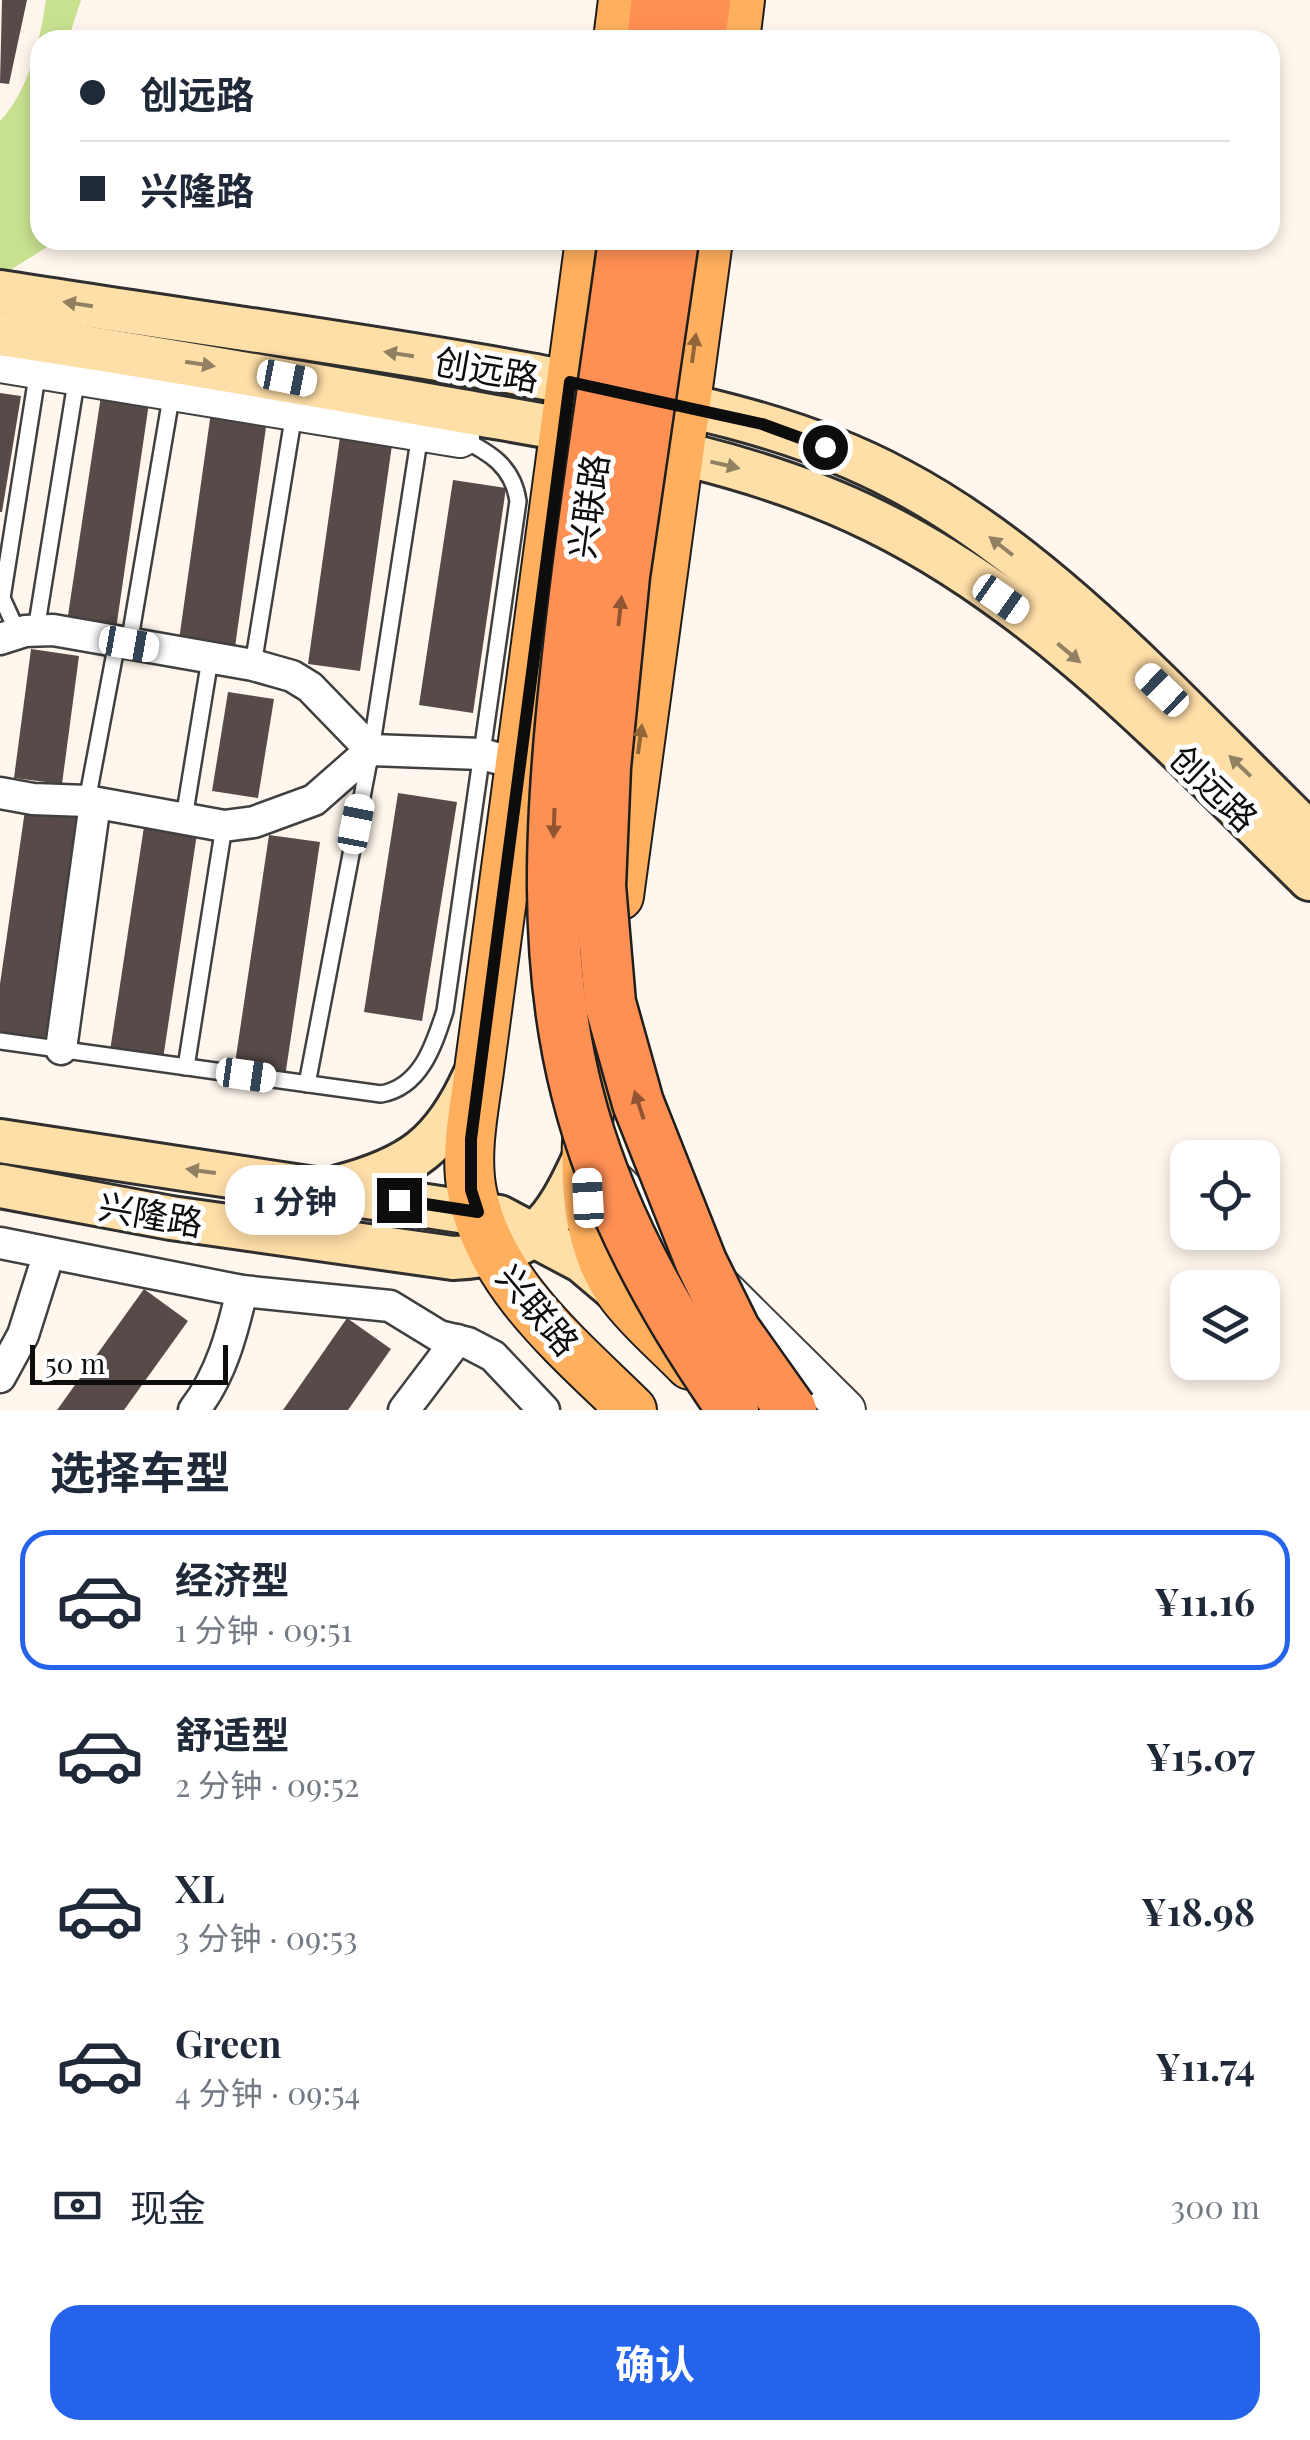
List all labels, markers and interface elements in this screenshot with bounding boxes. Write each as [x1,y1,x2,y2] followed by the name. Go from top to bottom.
[140,68,254,119] text: 创远路
[140,164,254,215] text: 兴隆路
[61,296,93,312] one-way arrow
[686,331,702,363] one-way arrow
[431,336,543,400] street label: 创远路
[383,345,414,361] one-way arrow
[185,357,216,373] one-way arrow
[255,358,319,398] car
[803,425,848,470] route start
[556,451,618,561] street label: 兴联路
[710,458,741,473] one-way arrow
[988,536,1014,557] one-way arrow
[968,570,1034,628] car
[613,594,629,626] one-way arrow
[97,624,161,664] car
[1056,641,1081,663] one-way arrow
[1130,658,1194,722] car
[632,723,648,754] one-way arrow
[1161,734,1269,840] street label: 创远路
[1228,755,1252,778] one-way arrow
[336,792,376,856] car
[546,808,562,839] one-way arrow
[214,1056,278,1094] car
[631,1090,646,1120] one-way arrow
[1170,1140,1280,1380] map controls
[1170,1140,1280,1250] button: locate
[184,1162,216,1178] one-way arrow
[224,1165,364,1235] callout: 1 分钟
[571,1167,605,1229] car
[253,1178,337,1221] text: 1 分钟
[377,1178,422,1223] route end
[95,1181,207,1245] street label: 兴隆路
[487,1254,591,1364] street label: 兴联路
[1170,1270,1280,1380] button: layers
[30,1340,228,1384] scale bar
[45,1344,105,1381] text: 50 m
[50,1440,230,1500] text: 选择车型
[175,1553,289,1604] text: 经济型
[55,1555,145,1645] icon: car
[1154,1575,1255,1626] text: ¥11.16
[175,1607,352,1650] text: 1 分钟 · 09:51
[175,1708,289,1759] text: 舒适型
[55,1710,145,1800] icon: car
[1146,1730,1255,1781] text: ¥15.07
[175,1762,359,1805] text: 2 分钟 · 09:52
[175,1862,224,1913] text: XL
[55,1865,145,1955] icon: car
[1141,1885,1255,1936] text: ¥18.98
[175,1915,358,1958] text: 3 分钟 · 09:53
[175,2017,282,2068] text: Green
[55,2020,145,2110] icon: car
[1155,2040,1255,2091] text: ¥11.74
[175,2070,360,2113] text: 4 分钟 · 09:54
[50,2178,105,2233] icon: cash
[130,2181,206,2232] text: 现金
[1171,2184,1260,2227] text: 300 m
[50,2305,1260,2420] button: 确认

